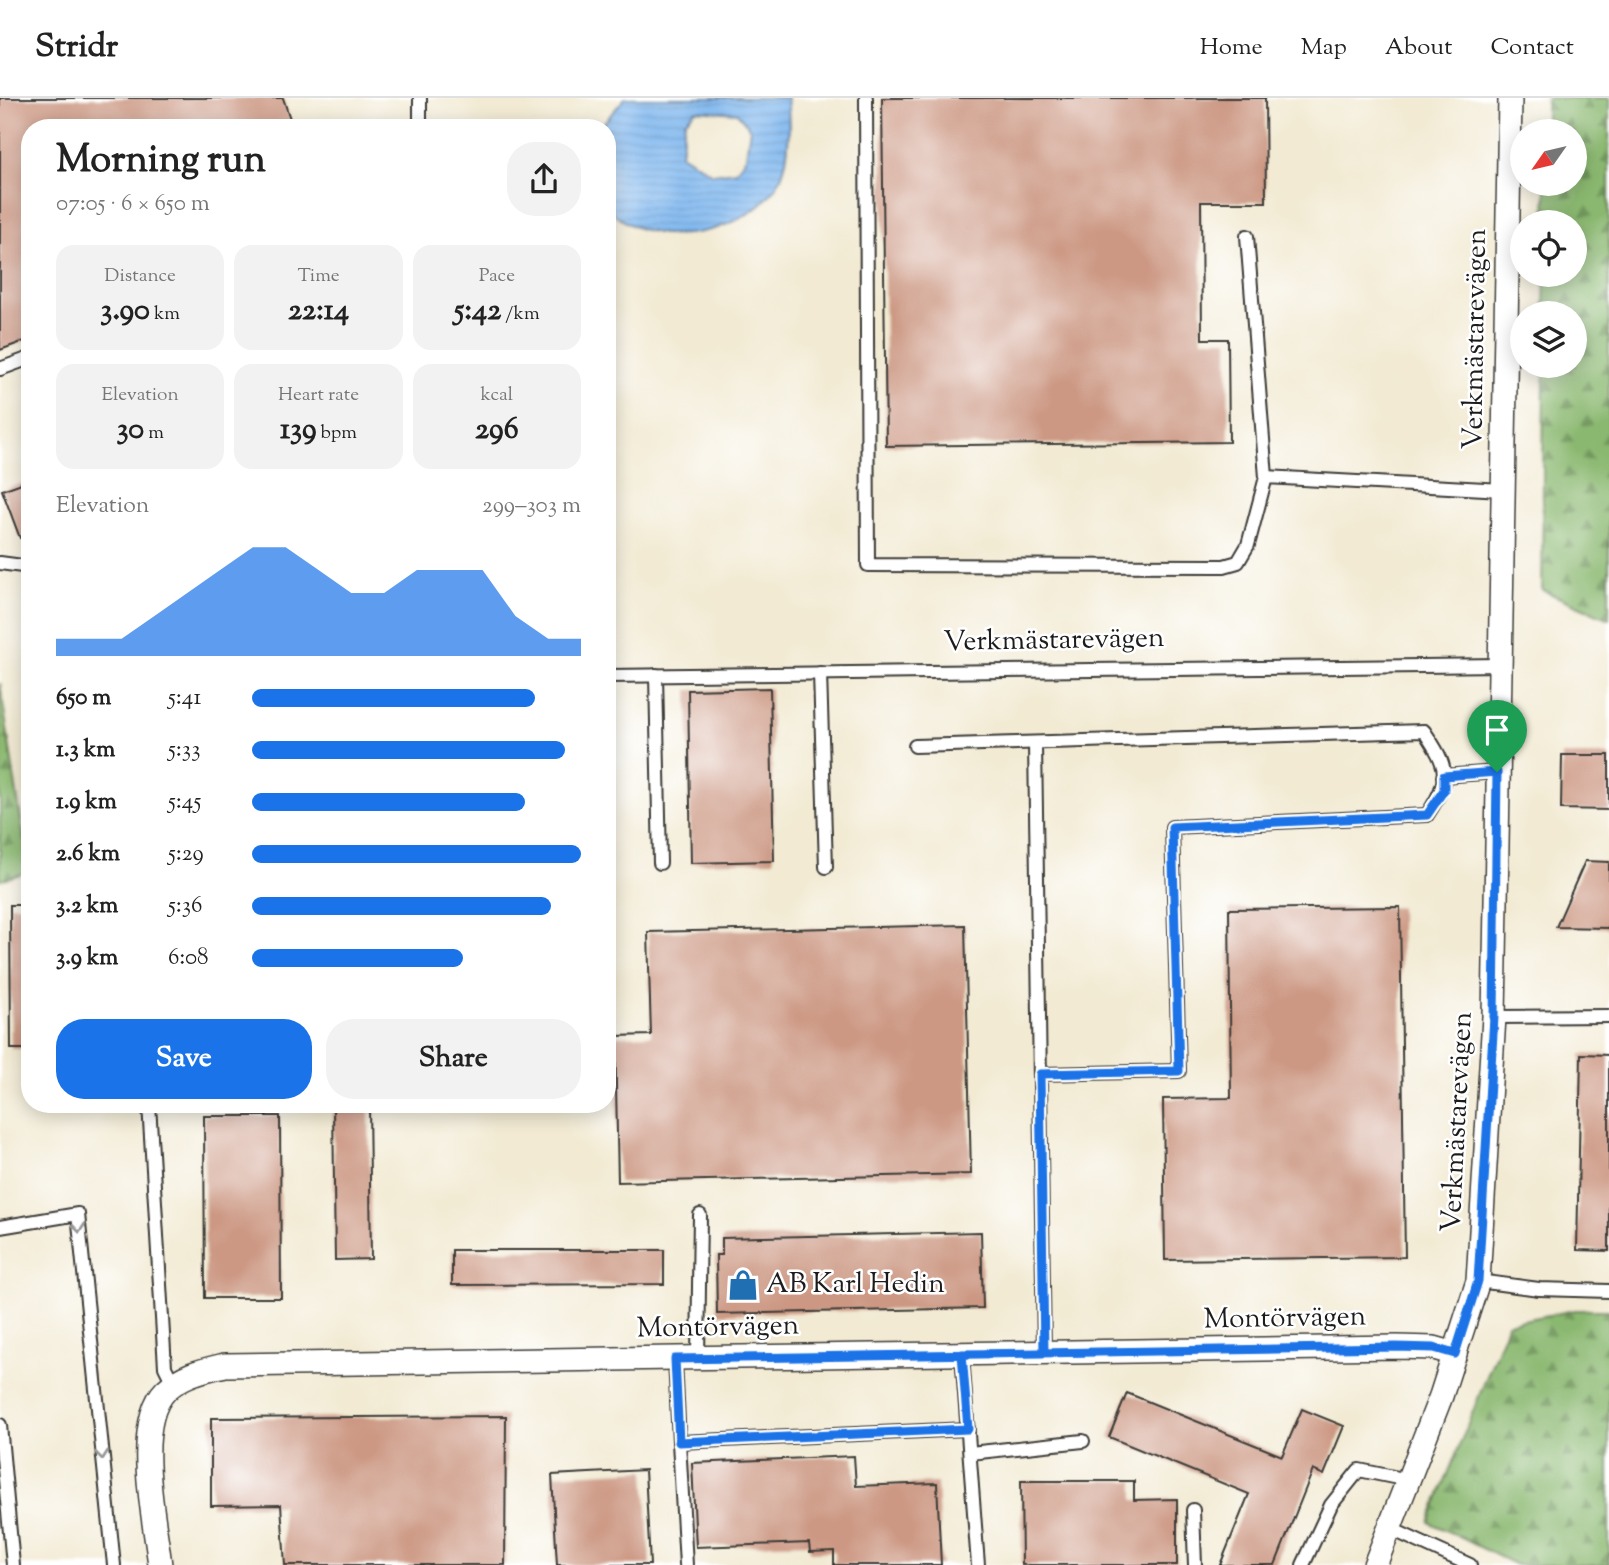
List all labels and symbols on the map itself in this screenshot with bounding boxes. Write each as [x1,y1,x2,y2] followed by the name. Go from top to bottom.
[1510,119,1587,196] north arrow
[1454,228,1498,450] street label: Verkmästarevägen
[943,619,1165,663] street label: Verkmästarevägen
[1467,700,1527,772] pin
[1432,1011,1484,1233] street label: Verkmästarevägen
[71,1223,86,1234] one-way arrow
[766,1265,945,1305] place label: AB Karl Hedin
[726,1268,760,1302] shop icon: AB Karl Hedin
[1203,1298,1367,1340] street label: Montörvägen
[636,1307,800,1349] street label: Montörvägen
[94,1449,109,1460] one-way arrow

